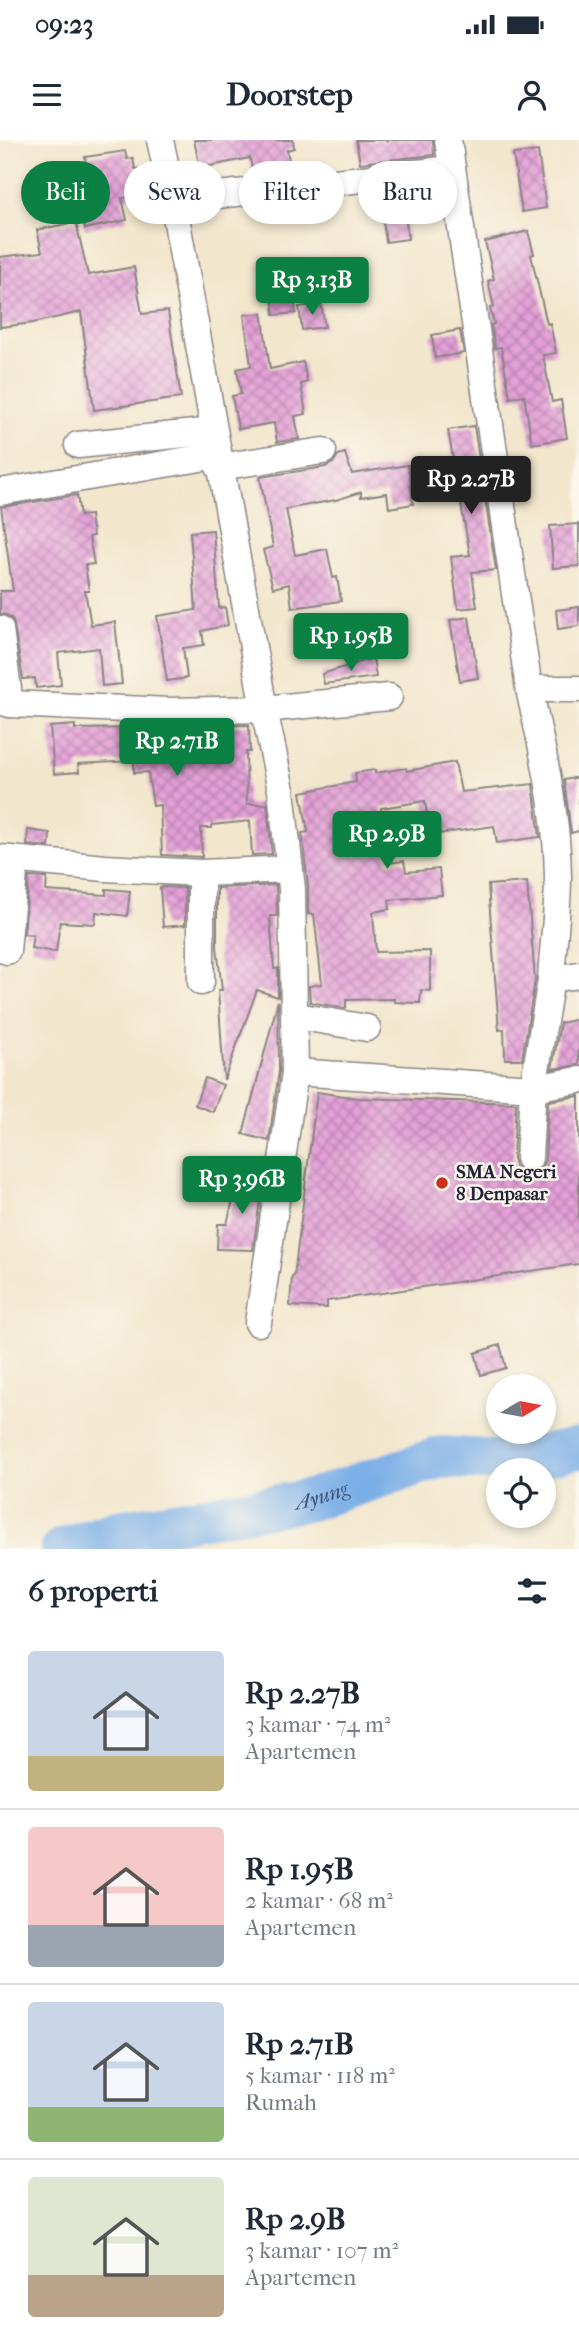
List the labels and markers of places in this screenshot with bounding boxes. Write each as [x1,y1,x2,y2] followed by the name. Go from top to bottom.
[240,258,384,317] pin: Rp 3.13B
[399,456,543,516] pin: Rp 2.27B
[279,614,423,673] pin: Rp 1.95B
[105,718,249,778] pin: Rp 2.71B
[322,812,452,871] pin: Rp 2.9B
[170,1156,314,1216] pin: Rp 3.96B
[456,1161,557,1205] place label: SMA Negeri 8 Denpasar
[434,1175,450,1191] marker: SMA Negeri 8 Denpasar

